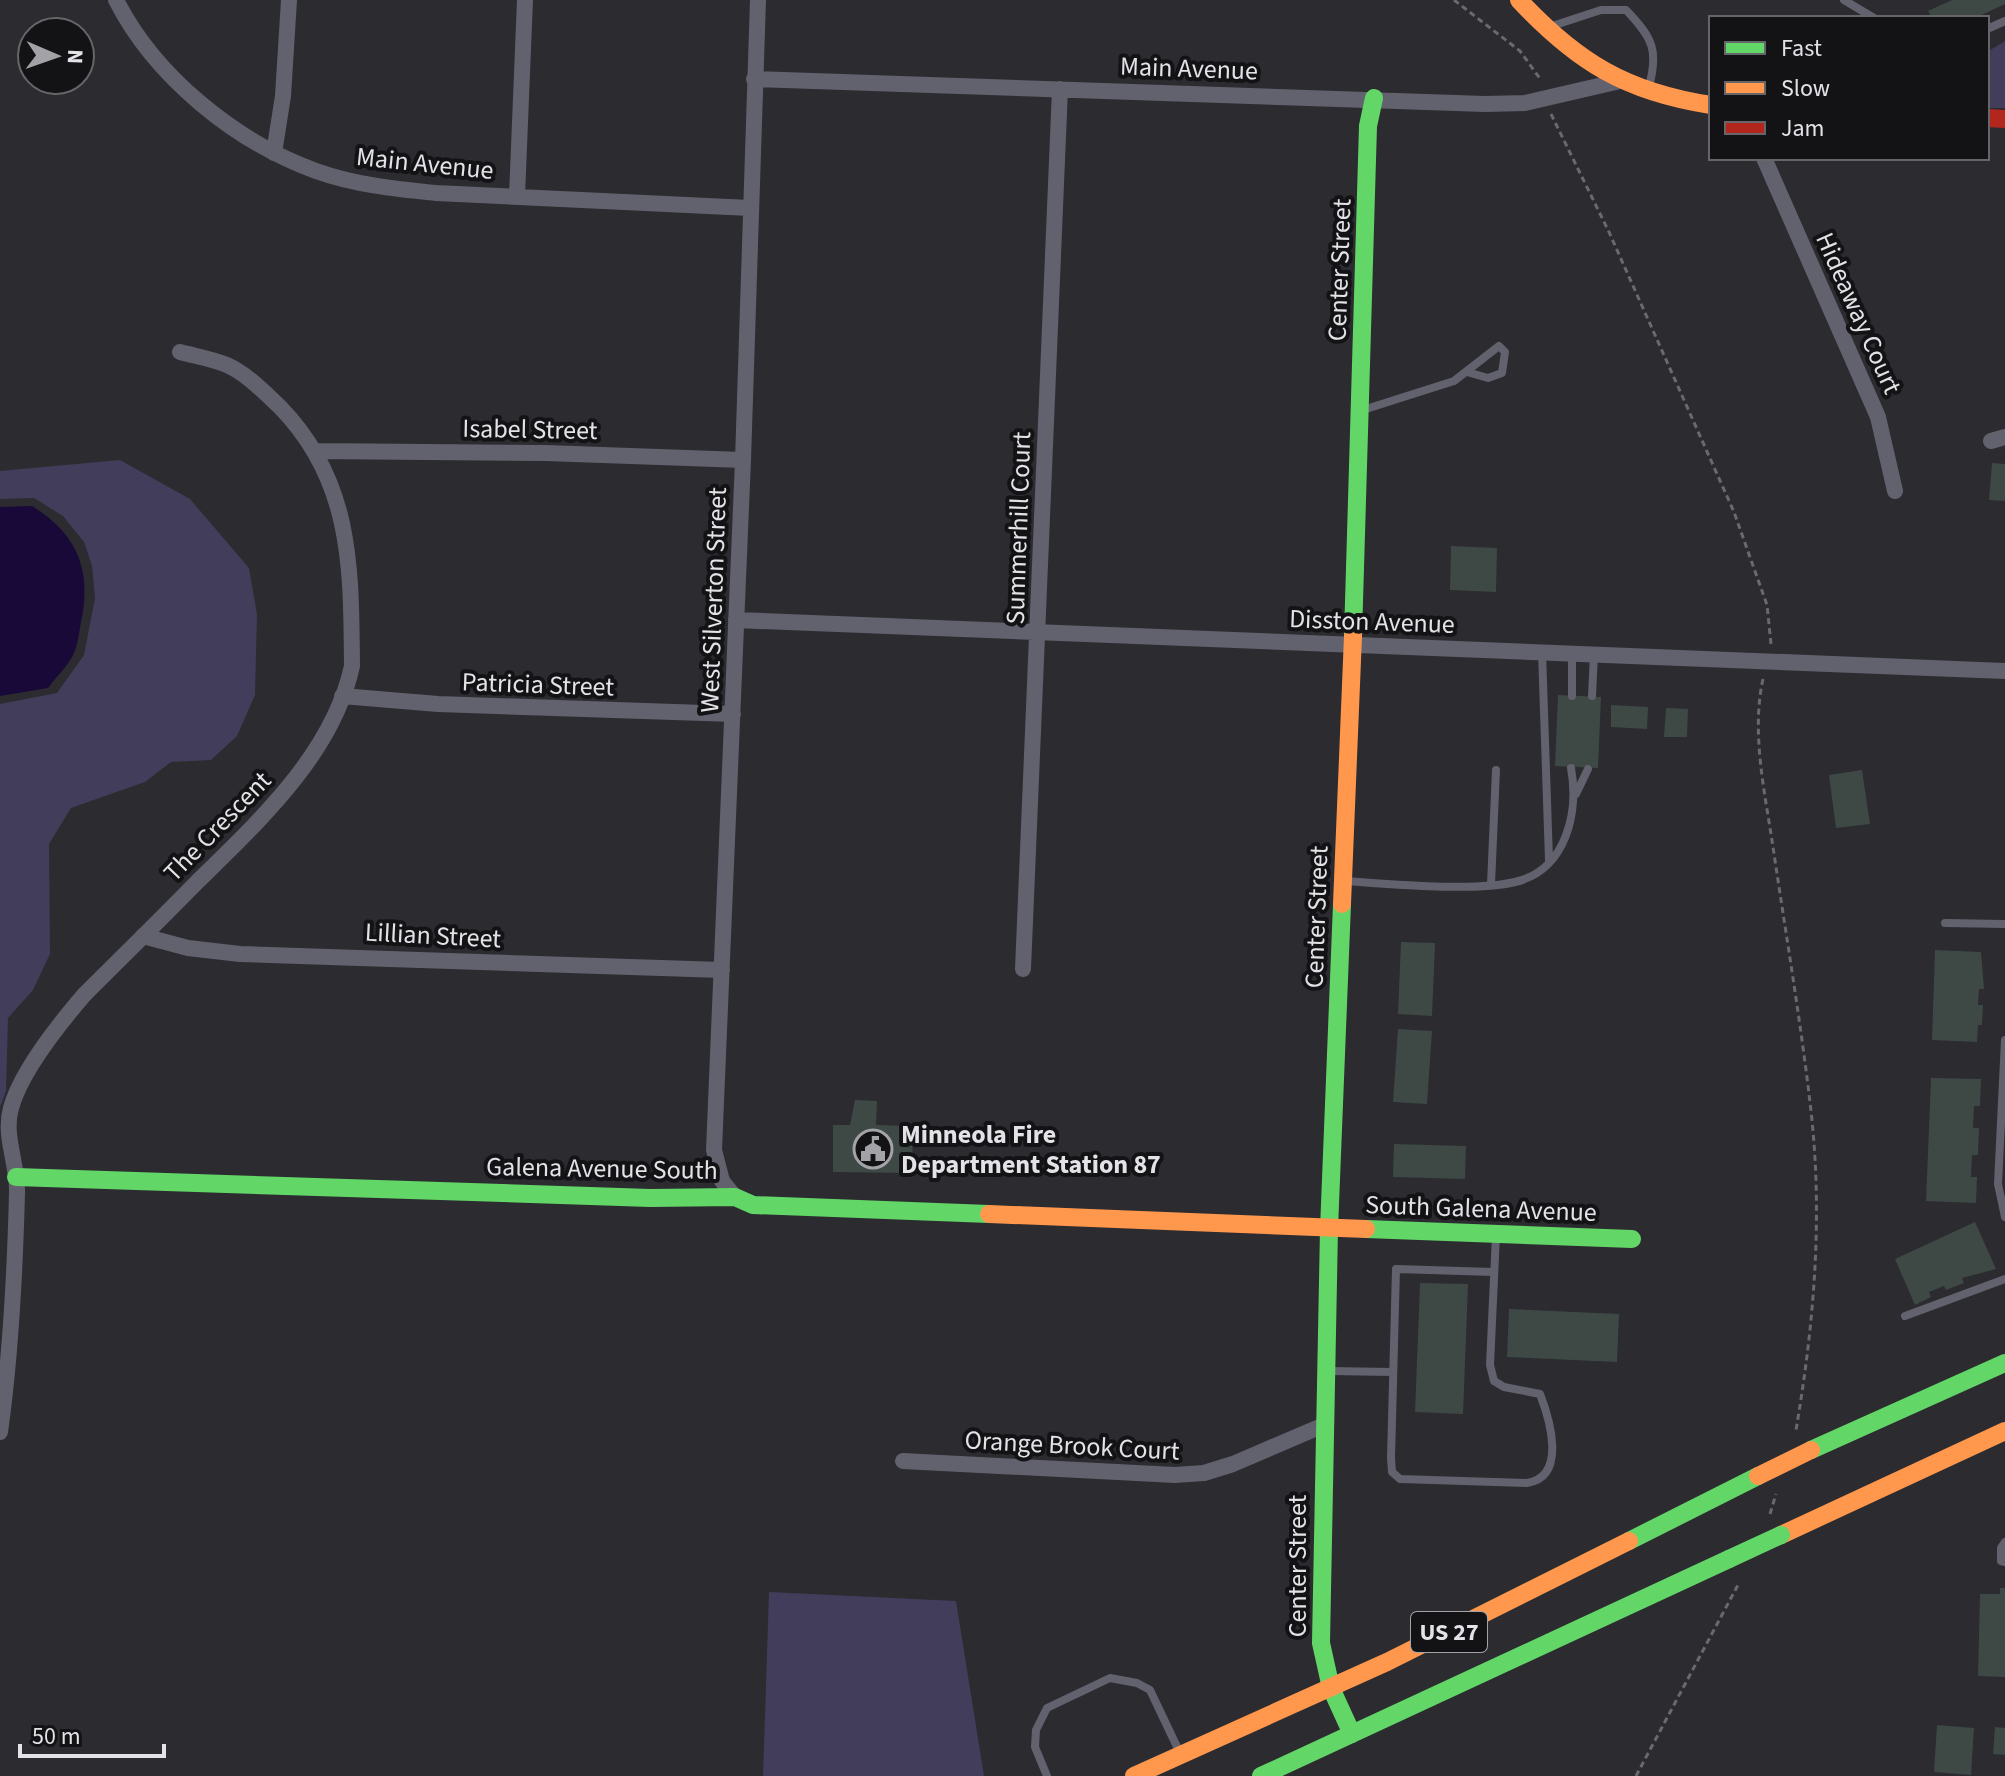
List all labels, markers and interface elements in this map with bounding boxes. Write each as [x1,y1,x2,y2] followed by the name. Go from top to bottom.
[16,16,96,96] north arrow
[1709,16,1989,160] legend
[1781,31,1822,66] text: Fast
[1119,48,1259,89] street label: Main Avenue
[59,49,91,65] text: N
[1781,71,1830,106] text: Slow
[1781,111,1825,146] text: Jam
[354,138,495,189] street label: Main Avenue
[1319,198,1360,342] street label: Center Street
[1806,227,1911,400] street label: Hideaway Court
[462,410,598,449] street label: Isabel Street
[997,431,1040,625] street label: Summerhill Court
[691,486,736,713] street label: West Silverton Street
[1289,600,1455,643] street label: Disston Avenue
[461,663,615,706] street label: Patricia Street
[155,763,280,890] street label: The Crescent
[1296,845,1337,989] street label: Center Street
[364,913,502,958] street label: Lillian Street
[901,1116,1161,1183] place label: Minneola Fire Department Station 87
[852,1128,894,1170] public building icon: Minneola Fire Department Station 87
[486,1148,718,1189] street label: Galena Avenue South
[1365,1186,1597,1231] street label: South Galena Avenue
[964,1421,1181,1470] street label: Orange Brook Court
[1279,1494,1316,1637] street label: Center Street
[1411,1612,1487,1652] road number: US 27
[20,1708,164,1758] scale bar
[32,1719,81,1754] text: 50 m

